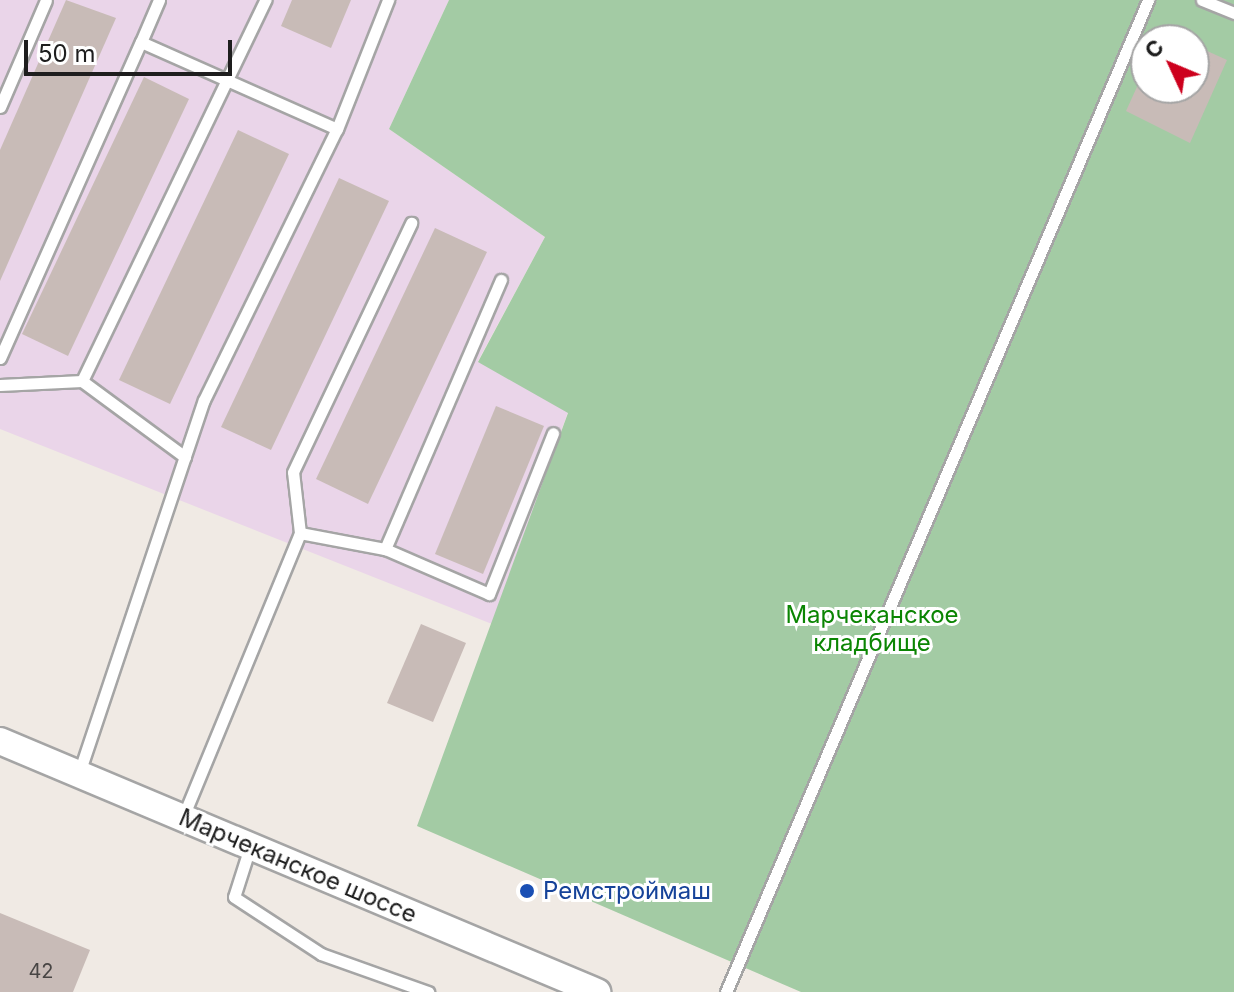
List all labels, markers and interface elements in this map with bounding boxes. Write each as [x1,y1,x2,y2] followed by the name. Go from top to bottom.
[28,24,236,74] scale bar
[1130,24,1210,104] north arrow
[1139,34,1169,64] text: С
[38,39,96,68] text: 50 m
[785,601,959,657] park label: Марчеканское кладбище
[175,803,421,929] street label: Марчеканское шоссе
[543,877,711,905] place label: Ремстроймаш
[518,882,536,900] marker: Ремстроймаш
[28,959,54,983] house number: 42

